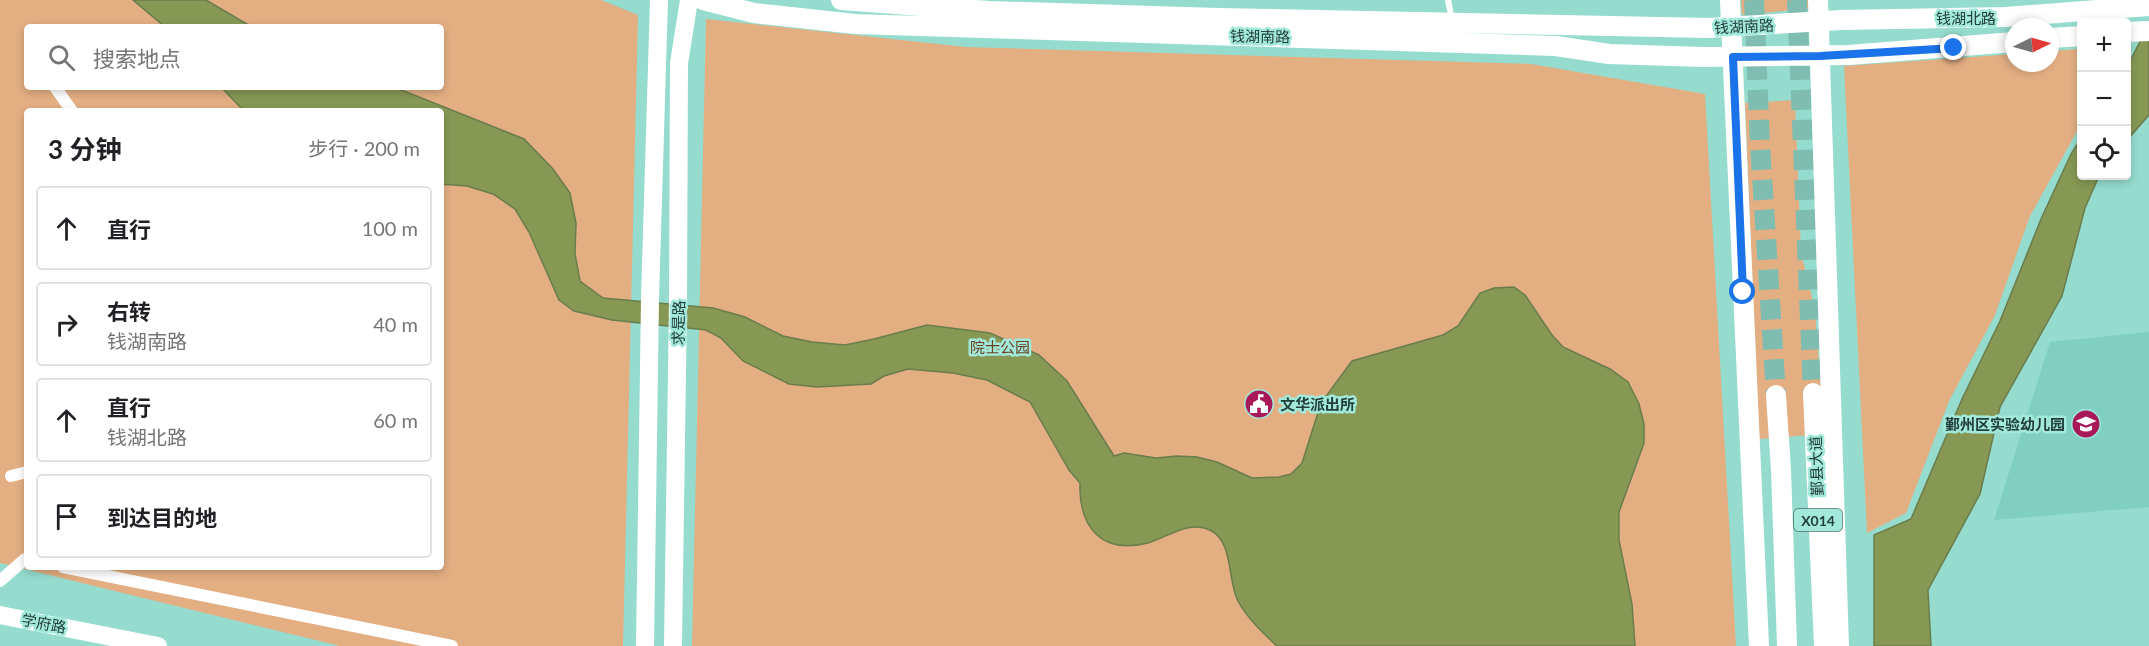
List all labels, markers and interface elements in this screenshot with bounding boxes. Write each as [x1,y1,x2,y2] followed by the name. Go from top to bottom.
[1936,9,1996,27] street label: 钱湖北路
[1714,15,1774,37] street label: 钱湖南路
[2005,18,2059,72] north arrow
[2077,18,2131,180] map controls
[2077,18,2131,72] button: +
[24,24,444,90] search box
[1230,26,1290,46] street label: 钱湖南路
[1940,34,1966,60] route end
[45,41,78,74] icon: search
[93,45,181,72] text: 搜索地点
[2077,72,2131,126] button: −
[2077,126,2131,180] button: locate
[48,133,121,165] text: 3 分钟
[308,136,420,160] text: 步行 · 200 m
[50,212,83,245] icon: ahead
[107,216,151,243] text: 直行
[362,216,418,240] text: 100 m
[1729,278,1755,304] route start
[107,298,151,325] text: 右转
[669,300,687,346] street label: 求是路
[50,308,83,341] icon: right
[373,312,418,336] text: 40 m
[107,329,187,353] text: 钱湖南路
[970,338,1030,356] park label: 院士公园
[1243,388,1275,420] public building icon: 文华派出所
[107,394,151,421] text: 直行
[1280,395,1355,413] place label: 文华派出所
[50,404,83,437] icon: ahead
[373,408,418,432] text: 60 m
[2070,408,2102,440] school or university icon: 鄞州区实验幼儿园
[1945,415,2065,433] place label: 鄞州区实验幼儿园
[107,425,187,449] text: 钱湖北路
[1806,436,1826,496] street label: 鄞县大道
[50,500,83,533] icon: arrive
[107,504,217,531] text: 到达目的地
[1794,509,1842,531] road number: X014
[20,610,68,636] street label: 学府路

